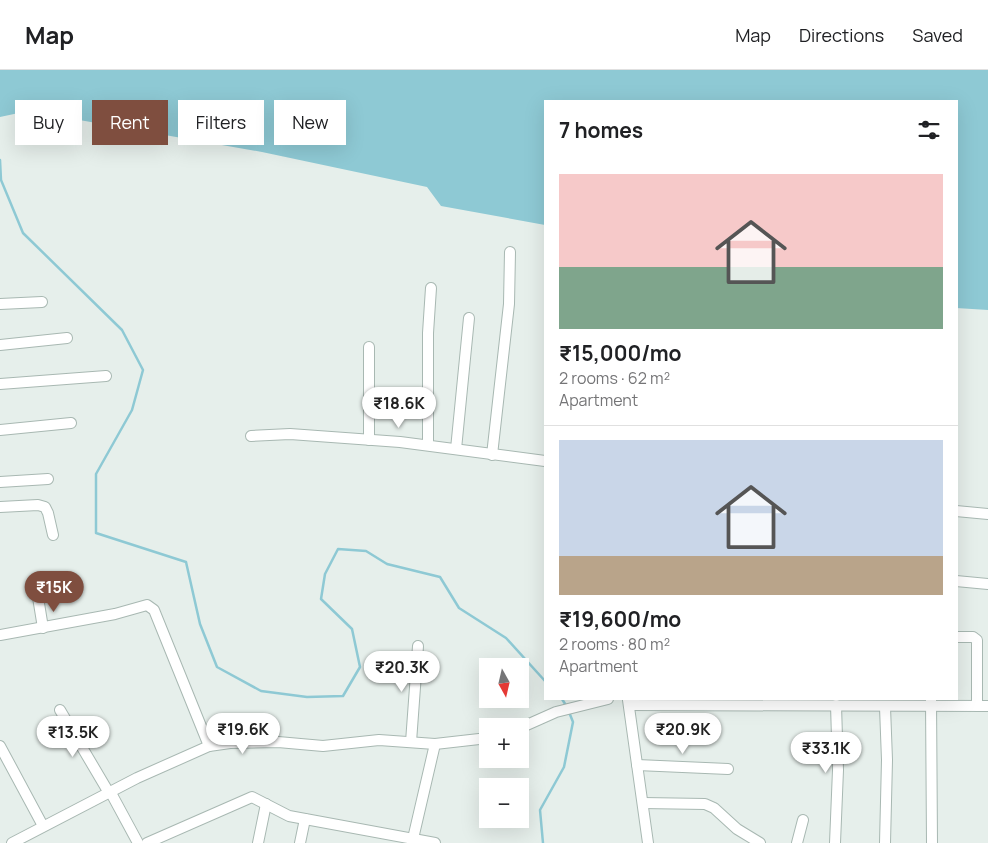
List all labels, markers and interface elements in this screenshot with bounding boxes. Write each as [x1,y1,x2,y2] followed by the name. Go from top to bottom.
[25,18,74,51] text: Map
[735,23,771,47] text: Map
[799,23,884,47] text: Directions
[912,23,963,47] text: Saved
[15,100,82,145] chip: Buy
[92,100,168,145] chip: Rent
[178,100,264,145] chip: Filters
[274,100,346,145] chip: New
[559,116,643,144] text: 7 homes
[915,116,943,144] icon: filters
[706,207,796,297] icon: home
[559,339,681,367] text: ₹15,000/mo
[559,367,670,389] text: 2 rooms · 62 m²
[358,386,440,429] pin: ₹18.6K
[559,389,638,411] text: Apartment
[373,392,425,414] text: ₹18.6K
[706,472,796,562] icon: home
[24,570,84,613] pin: ₹15K
[36,576,72,598] text: ₹15K
[559,605,681,633] text: ₹19,600/mo
[559,633,670,655] text: 2 rooms · 80 m²
[361,650,443,693] pin: ₹20.3K
[559,655,638,677] text: Apartment
[375,656,429,678] text: ₹20.3K
[479,658,529,708] north arrow
[479,658,529,828] map controls
[202,712,284,755] pin: ₹19.6K
[642,712,724,755] pin: ₹20.9K
[32,716,114,758] pin: ₹13.5K
[217,718,269,740] text: ₹19.6K
[479,718,529,768] button: +
[655,718,711,740] text: ₹20.9K
[48,721,98,743] text: ₹13.5K
[785,732,867,774] pin: ₹33.1K
[802,737,850,759] text: ₹33.1K
[479,778,529,828] button: −

